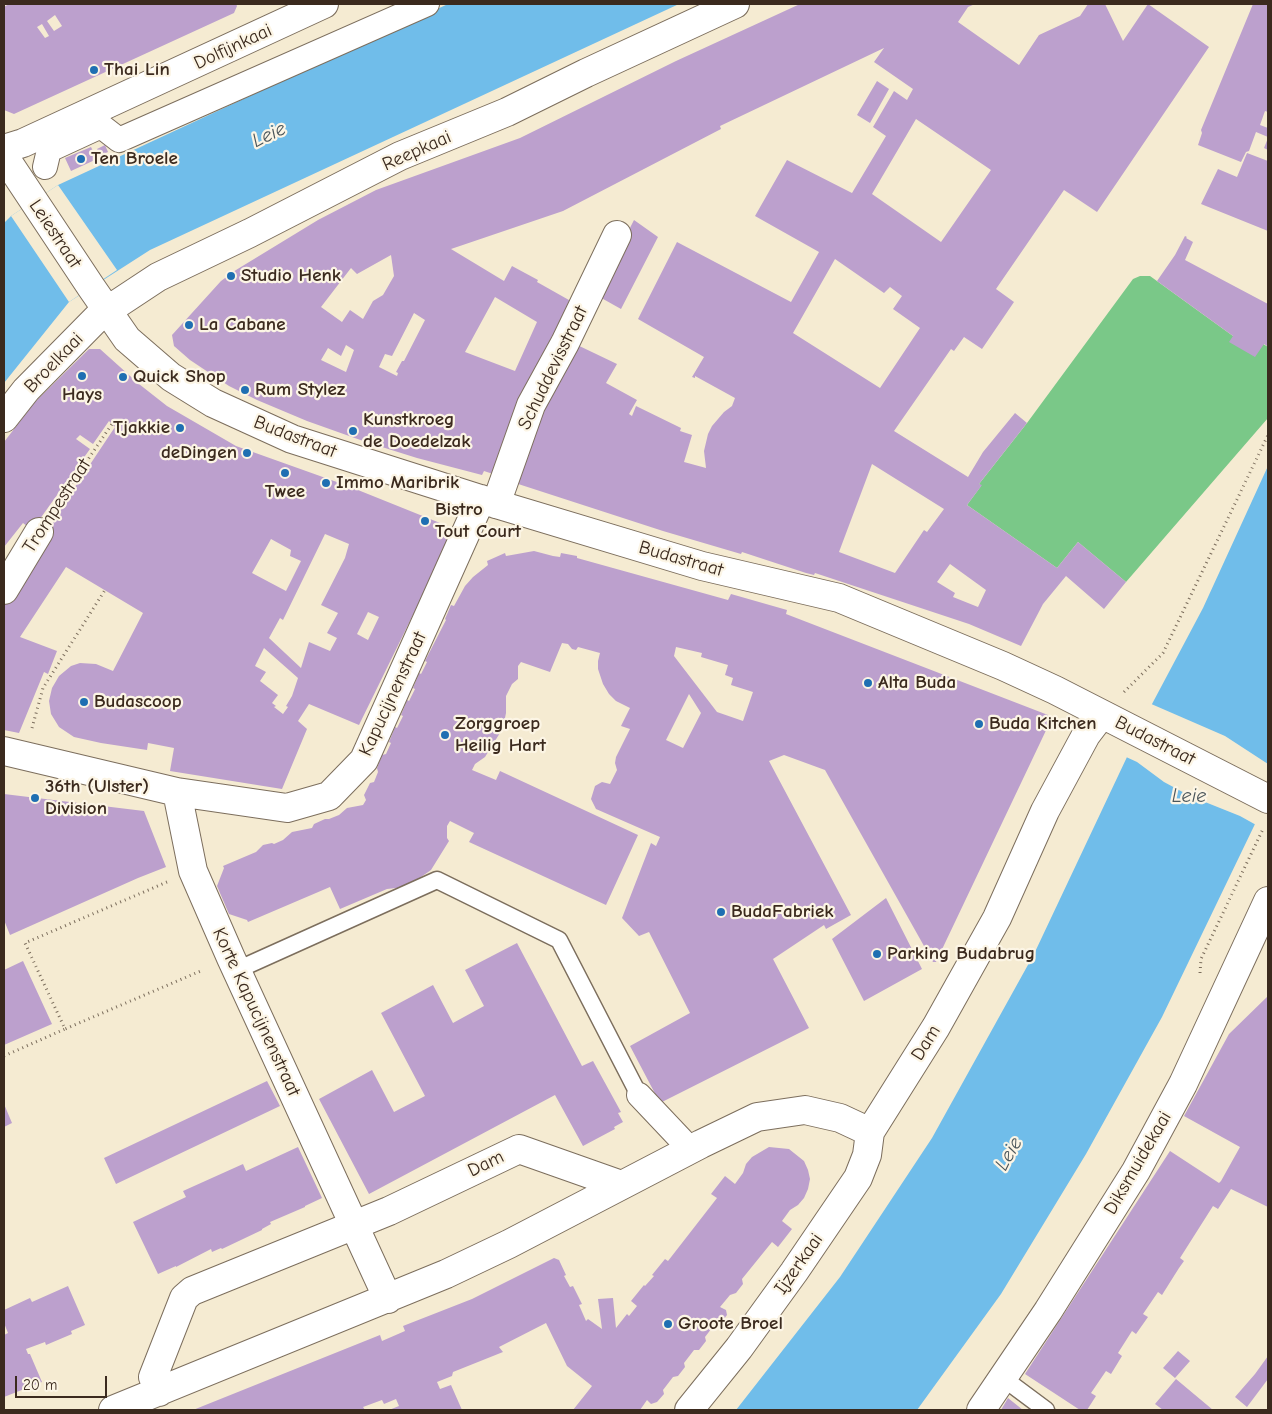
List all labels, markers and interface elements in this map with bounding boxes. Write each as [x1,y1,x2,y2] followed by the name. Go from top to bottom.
[190,19,276,75] street label: Dolfijnkaai
[104,59,170,81] place label: Thai Lin
[88,64,100,76] marker: Thai Lin
[248,117,290,153] water label: Leie
[379,126,455,176] street label: Reepkaai
[91,148,178,170] place label: Ten Broele
[75,153,87,165] marker: Ten Broele
[24,195,86,273] street label: Leiestraat
[241,265,341,287] place label: Studio Henk
[225,270,237,282] marker: Studio Henk
[513,302,593,434] street label: Schuddevisstraat
[199,314,286,336] place label: La Cabane
[183,319,195,331] marker: La Cabane
[20,328,88,398] street label: Broelkaai
[133,366,226,388] place label: Quick Shop
[76,370,88,382] marker: Hays
[117,371,129,383] marker: Quick Shop
[255,379,345,401] place label: Rum Stylez
[62,384,102,406] place label: Hays
[239,384,251,396] marker: Rum Stylez
[363,409,470,453] place label: Kunstkroeg de Doedelzak
[250,411,340,463] street label: Budastraat
[113,417,170,439] place label: Tjakkie
[174,422,186,434] marker: Tjakkie
[347,425,359,437] marker: Kunstkroeg de Doedelzak
[161,442,237,464] place label: deDingen
[241,447,253,459] marker: deDingen
[18,454,96,558] street label: Trompestraat
[279,467,291,479] marker: Twee
[336,472,459,494] place label: Immo Maribrik
[320,477,332,489] marker: Immo Maribrik
[265,481,305,503] place label: Twee
[435,499,521,543] place label: Bistro Tout Court
[419,515,431,527] marker: Bistro Tout Court
[636,536,726,582] street label: Budastraat
[354,628,432,760] street label: Kapucijnenstraat
[878,672,956,694] place label: Alta Buda
[862,677,874,689] marker: Alta Buda
[94,691,182,713] place label: Budascoop
[78,696,90,708] marker: Budascoop
[1111,711,1199,771] street label: Budastraat
[455,713,546,757] place label: Zorggroep Heilig Hart
[989,713,1096,735] place label: Buda Kitchen
[973,718,985,730] marker: Buda Kitchen
[439,729,451,741] marker: Zorggroep Heilig Hart
[45,776,149,820] place label: 36th (Ulster) Division
[1172,784,1206,808] water label: Leie
[29,792,41,804] marker: 36th (Ulster) Division
[731,901,834,923] place label: BudaFabriek
[715,906,727,918] marker: BudaFabriek
[207,924,305,1100] street label: Korte Kapucijnenstraat
[887,943,1035,965] place label: Parking Budabrug
[871,948,883,960] marker: Parking Budabrug
[906,1021,946,1065] street label: Dam
[1099,1107,1177,1219] street label: Diksmuidekaai
[990,1133,1028,1175] water label: Leie
[464,1146,508,1182] street label: Dam
[770,1229,828,1299] street label: Ijzerkaai
[678,1313,783,1335] place label: Groote Broel
[662,1318,674,1330] marker: Groote Broel
[18,1366,110,1398] scale bar
[23,1376,57,1394] text: 20 m

